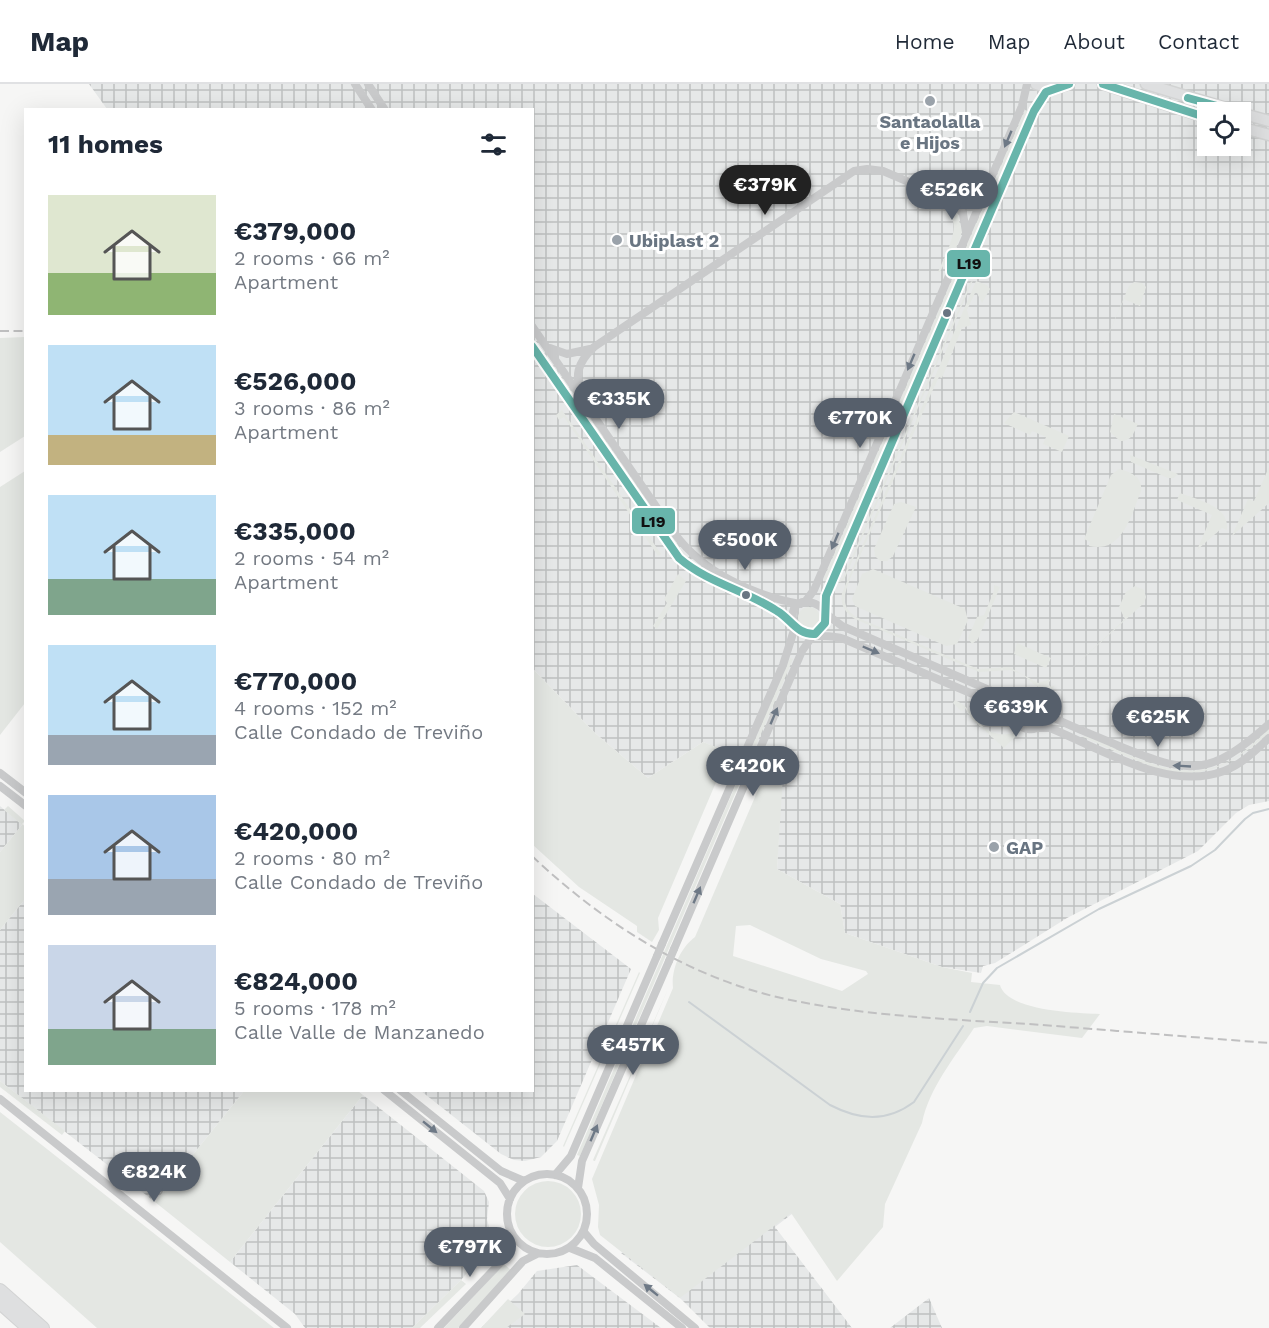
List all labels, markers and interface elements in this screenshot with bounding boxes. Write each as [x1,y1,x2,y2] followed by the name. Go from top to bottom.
[30,25,89,58] text: Map
[895,29,955,54] text: Home
[988,29,1031,54] text: Map
[1064,29,1125,54] text: About
[1158,29,1239,54] text: Contact
[923,94,937,108] marker: Santaolalla e Hijos
[1197,102,1251,156] map controls
[1197,102,1251,156] button: locate
[879,111,981,153] place label: Santaolalla e Hijos
[477,128,510,161] icon: filters
[48,129,163,159] text: 11 homes
[1003,130,1013,148] one-way arrow
[723,165,807,216] pin: €379K
[910,170,994,221] pin: €526K
[733,172,797,196] text: €379K
[920,177,984,201] text: €526K
[234,216,356,246] text: €379,000
[96,219,168,291] icon: home
[629,230,719,251] place label: Ubiplast 2
[610,233,624,247] marker: Ubiplast 2
[234,246,390,270] text: 2 rooms · 66 m²
[946,249,991,278] line badge: L19
[956,254,982,273] text: L19
[234,270,338,294] text: Apartment
[941,307,953,319] unlabelled marker
[907,354,916,371] one-way arrow
[234,366,356,396] text: €526,000
[96,369,168,441] icon: home
[577,379,661,430] pin: €335K
[587,386,651,410] text: €335K
[234,396,390,420] text: 3 rooms · 86 m²
[818,398,902,449] pin: €770K
[828,405,892,429] text: €770K
[234,420,338,444] text: Apartment
[631,507,676,535] line badge: L19
[640,512,666,531] text: L19
[234,516,356,546] text: €335,000
[96,519,168,591] icon: home
[703,520,787,571] pin: €500K
[712,527,778,551] text: €500K
[830,533,840,551] one-way arrow
[234,546,389,570] text: 2 rooms · 54 m²
[234,570,338,594] text: Apartment
[740,589,752,601] unlabelled marker
[862,645,880,655] one-way arrow
[234,666,357,696] text: €770,000
[96,669,168,741] icon: home
[974,687,1058,738] pin: €639K
[984,694,1048,718] text: €639K
[234,696,397,720] text: 4 rooms · 152 m²
[1116,697,1200,748] pin: €625K
[1126,704,1190,728] text: €625K
[770,707,779,725] one-way arrow
[234,720,483,744] text: Calle Condado de Treviño
[711,746,795,797] pin: €420K
[720,753,786,777] text: €420K
[1172,762,1191,771] one-way arrow
[234,816,358,846] text: €420,000
[96,819,168,891] icon: home
[1006,837,1043,858] place label: GAP
[987,840,1001,854] marker: GAP
[234,846,390,870] text: 2 rooms · 80 m²
[234,870,483,894] text: Calle Condado de Treviño
[693,886,702,904] one-way arrow
[234,966,358,996] text: €824,000
[96,969,168,1041] icon: home
[234,996,396,1020] text: 5 rooms · 178 m²
[234,1020,485,1044] text: Calle Valle de Manzanedo
[591,1025,675,1076] pin: €457K
[601,1032,665,1056] text: €457K
[422,1120,438,1133] one-way arrow
[590,1124,599,1141] one-way arrow
[112,1152,196,1203] pin: €824K
[121,1159,187,1183] text: €824K
[428,1227,512,1278] pin: €797K
[438,1234,502,1258] text: €797K
[643,1284,659,1297] one-way arrow

